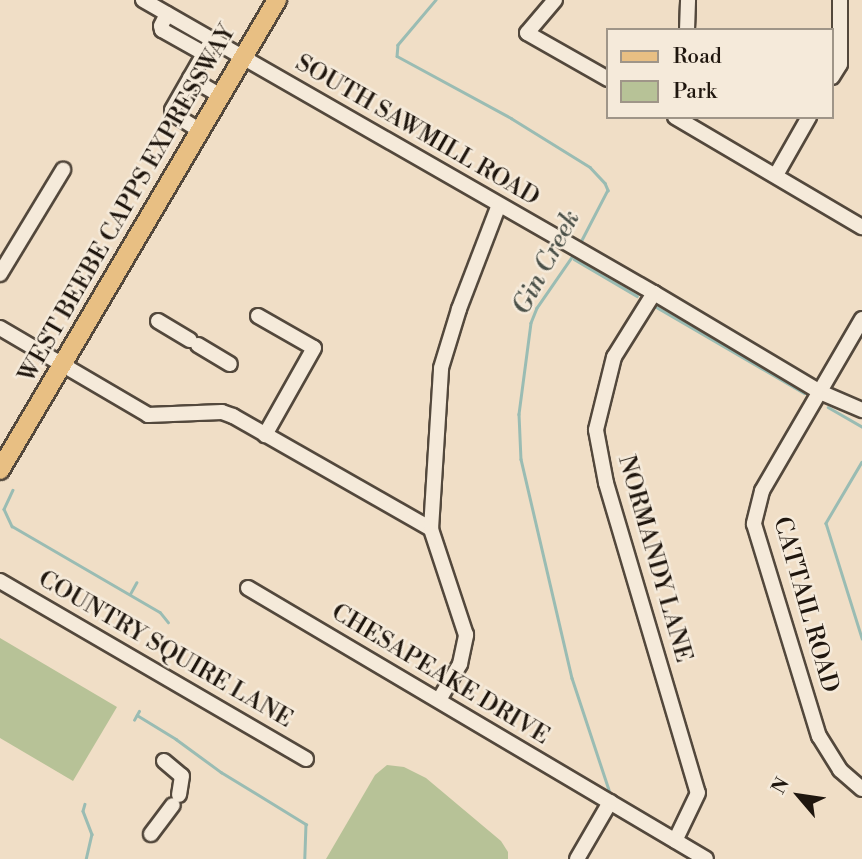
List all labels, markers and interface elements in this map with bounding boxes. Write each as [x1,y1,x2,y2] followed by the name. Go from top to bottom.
[13,20,243,388] street label: WEST BEEBE CAPPS EXPRESSWAY
[606,28,834,119] legend
[673,44,722,70] text: Road
[290,49,544,213] street label: SOUTH SAWMILL ROAD
[673,79,717,105] text: Park
[507,205,587,321] water label: Gin Creek
[611,452,697,666] street label: NORMANDY LANE
[766,514,844,696] street label: CATTAIL ROAD
[33,565,297,735] street label: COUNTRY SQUIRE LANE
[326,598,554,752] street label: CHESAPEAKE DRIVE
[764,761,834,831] north arrow
[766,773,795,798] text: N

